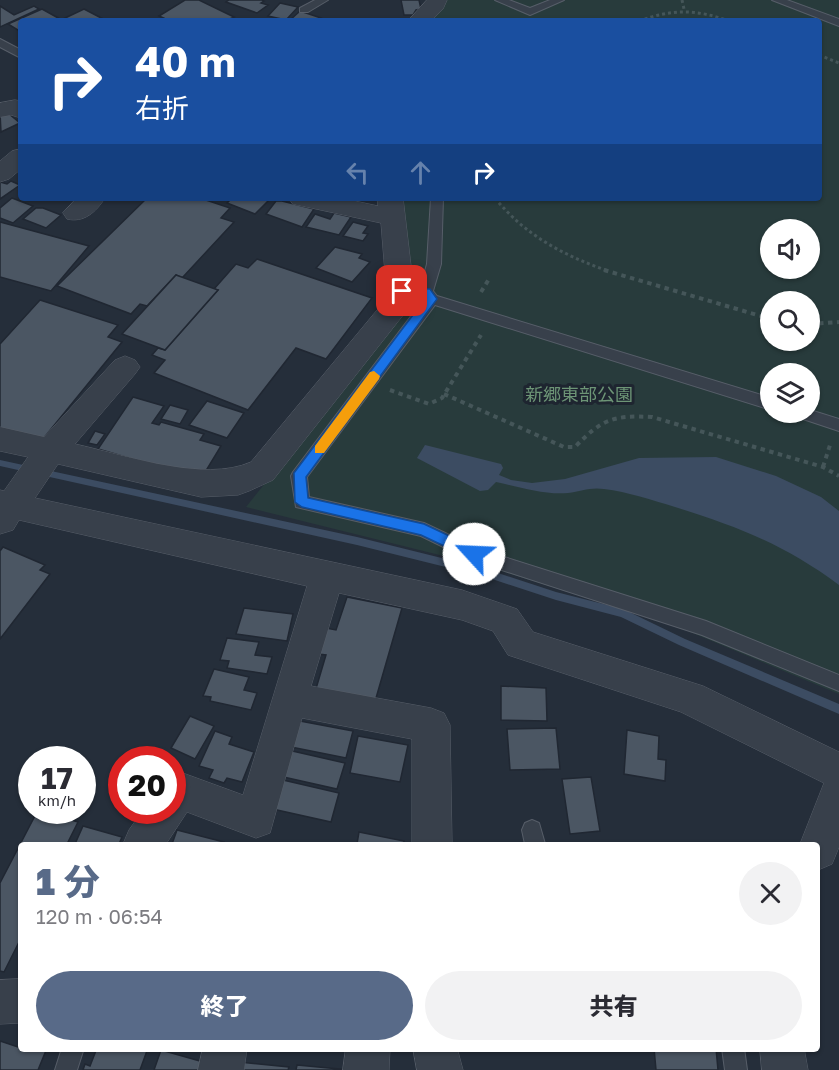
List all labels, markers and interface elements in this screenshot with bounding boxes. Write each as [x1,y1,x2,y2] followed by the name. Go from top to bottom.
[135,36,236,86] text: 40 m
[36,42,114,120] icon: right
[135,92,189,124] text: 右折
[341,156,374,189] icon: left
[404,156,437,189] icon: ahead
[467,156,500,189] icon: right
[760,219,820,423] map controls
[760,219,820,279] button: sound
[376,265,427,316] pin
[385,274,418,307] icon: arrive
[760,291,820,351] button: search
[760,363,820,423] button: layers
[525,383,633,405] park label: 新郷東部公園
[442,522,506,586] position arrow
[108,746,186,824] speed limit sign: 20
[41,760,73,796] text: 17
[38,791,76,809] text: km/h
[36,860,100,903] text: 1 分
[739,862,802,925] button: close
[36,904,163,928] text: 120 m · 06:54
[36,971,413,1040] button: 終了
[425,971,802,1040] button: 共有

